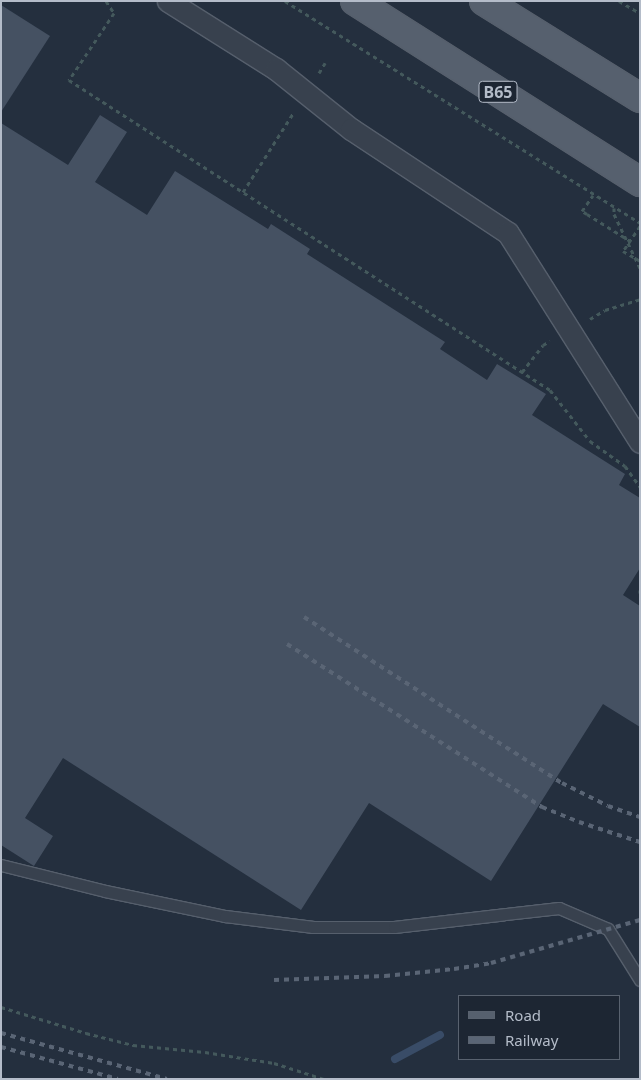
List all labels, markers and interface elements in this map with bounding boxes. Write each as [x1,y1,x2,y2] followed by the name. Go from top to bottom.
[478,78,518,105] road number: B65
[458,995,621,1060] legend
[505,1005,541,1025] text: Road
[505,1030,558,1050] text: Railway

